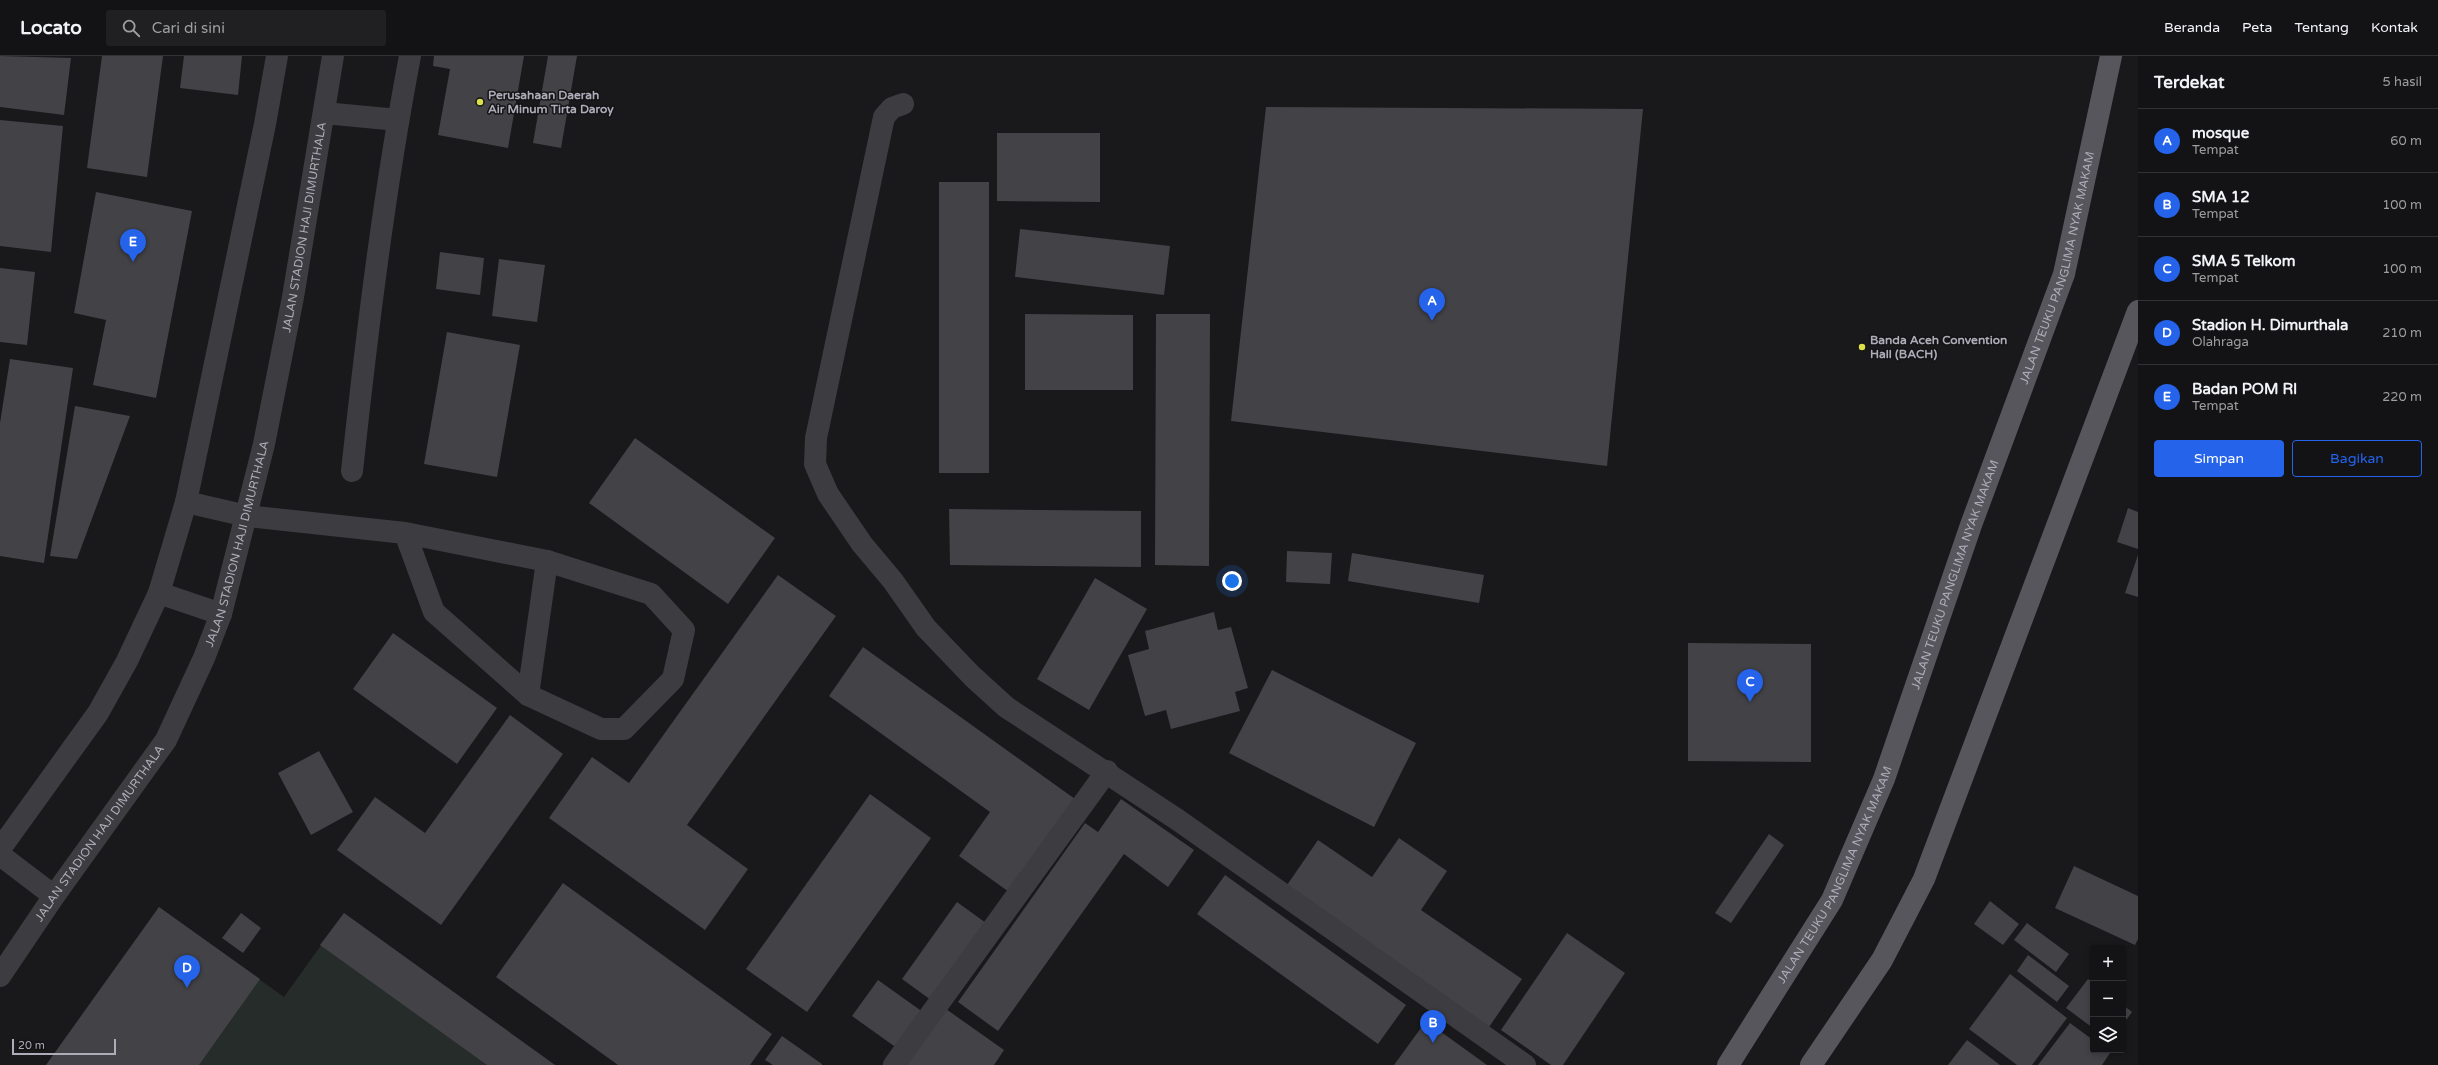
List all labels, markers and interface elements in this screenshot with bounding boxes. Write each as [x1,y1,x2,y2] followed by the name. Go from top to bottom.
[106,10,386,46] search box
[20,17,82,39] text: Locato
[120,17,142,39] icon: search
[152,19,225,37] text: Cari di sini
[2164,19,2220,36] text: Beranda
[2242,19,2272,36] text: Peta
[2294,19,2349,36] text: Tentang
[2371,19,2418,36] text: Kontak
[2154,72,2224,93] text: Terdekat
[2383,74,2422,90] text: 5 hasil
[488,88,614,117] place label: Perusahaan Daerah Air Minum Tirta Daroy
[475,97,485,107] marker: Perusahaan Daerah Air Minum Tirta Daroy
[279,121,329,334] street label: JALAN STADION HAJI DIMURTHALA
[2192,124,2249,142] text: mosque
[2162,133,2172,149] text: A
[2390,133,2422,149] text: 60 m
[2192,142,2239,158] text: Tempat
[2017,150,2097,386] street label: JALAN TEUKU PANGLIMA NYAK MAKAM
[2192,188,2250,206] text: SMA 12
[2162,197,2172,213] text: B
[2382,197,2422,213] text: 100 m
[2192,206,2239,222] text: Tempat
[120,229,146,262] pin: E
[2192,252,2295,270] text: SMA 5 Telkom
[2162,261,2172,277] text: C
[2382,261,2422,277] text: 100 m
[2192,270,2239,286] text: Tempat
[1419,288,1445,321] pin: A
[2192,316,2348,334] text: Stadion H. Dimurthala
[2162,325,2172,341] text: D
[2382,325,2422,341] text: 210 m
[1870,333,2007,361] place label: Banda Aceh Convention Hall (BACH)
[2192,334,2249,350] text: Olahraga
[1857,342,1867,352] marker: Banda Aceh Convention Hall (BACH)
[2192,380,2297,398] text: Badan POM RI
[2163,389,2171,405] text: E
[2382,389,2422,405] text: 220 m
[2192,398,2239,414] text: Tempat
[202,439,272,649] street label: JALAN STADION HAJI DIMURTHALA
[2154,440,2284,477] button: Simpan
[2292,440,2422,477] button: Bagikan
[1908,458,2001,691] street label: JALAN TEUKU PANGLIMA NYAK MAKAM
[1222,571,1242,591] your location
[1737,669,1763,702] pin: C
[32,742,167,924] street label: JALAN STADION HAJI DIMURTHALA
[1774,764,1895,986] street label: JALAN TEUKU PANGLIMA NYAK MAKAM
[2090,945,2126,1053] map controls
[2090,945,2126,981] button: +
[174,955,200,988] pin: D
[2090,981,2126,1017] button: −
[1420,1010,1446,1043] pin: B
[2090,1017,2126,1053] button: layers
[12,1037,116,1056] scale bar
[18,1039,45,1052] text: 20 m

